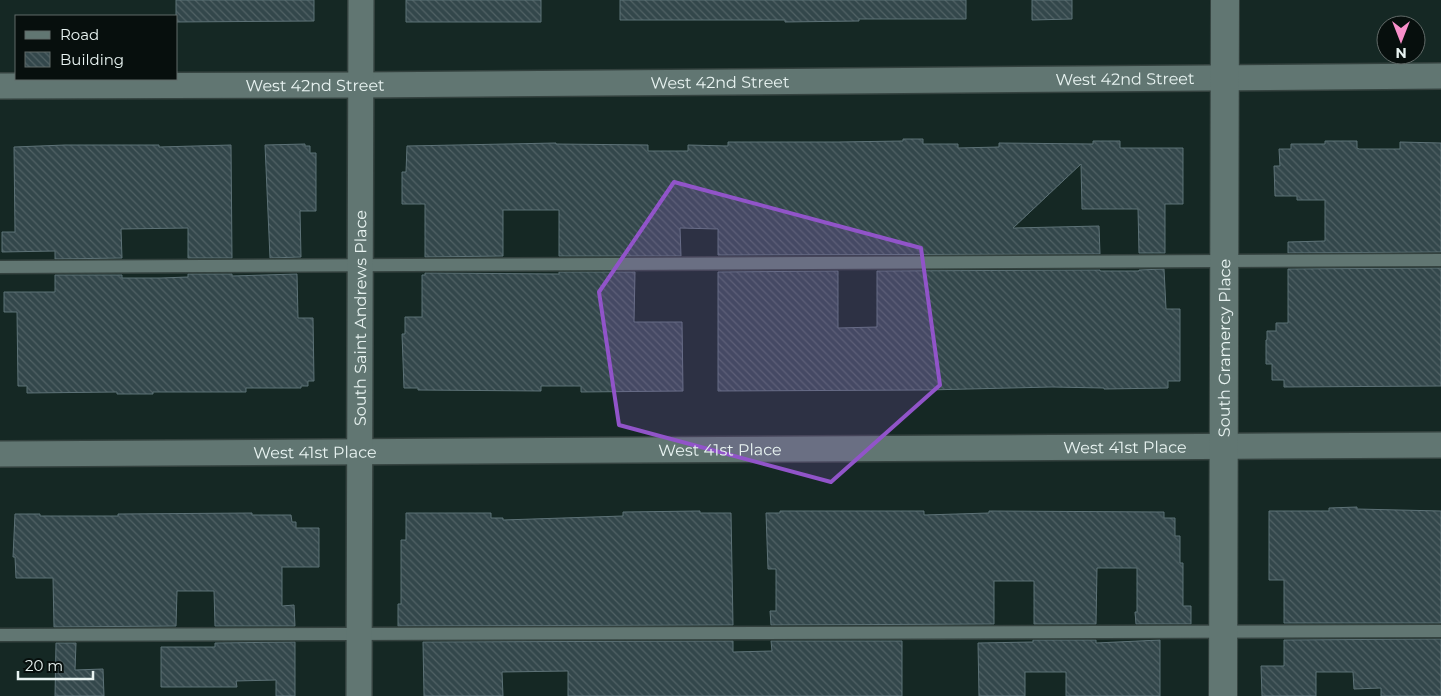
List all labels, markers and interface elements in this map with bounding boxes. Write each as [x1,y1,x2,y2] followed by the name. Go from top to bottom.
[15,15,178,80] legend
[1376,15,1426,65] north arrow
[60,25,99,44] text: Road
[1395,44,1407,62] text: N
[60,50,124,69] text: Building
[1055,69,1195,89] street label: West 42nd Street
[650,72,790,93] street label: West 42nd Street
[245,76,385,95] street label: West 42nd Street
[351,210,370,426] street label: South Saint Andrews Place
[1215,259,1234,437] street label: South Gramercy Place
[1063,438,1187,457] street label: West 41st Place
[658,440,782,460] street label: West 41st Place
[253,443,377,462] street label: West 41st Place
[18,648,92,680] scale bar
[25,656,63,675] text: 20 m

